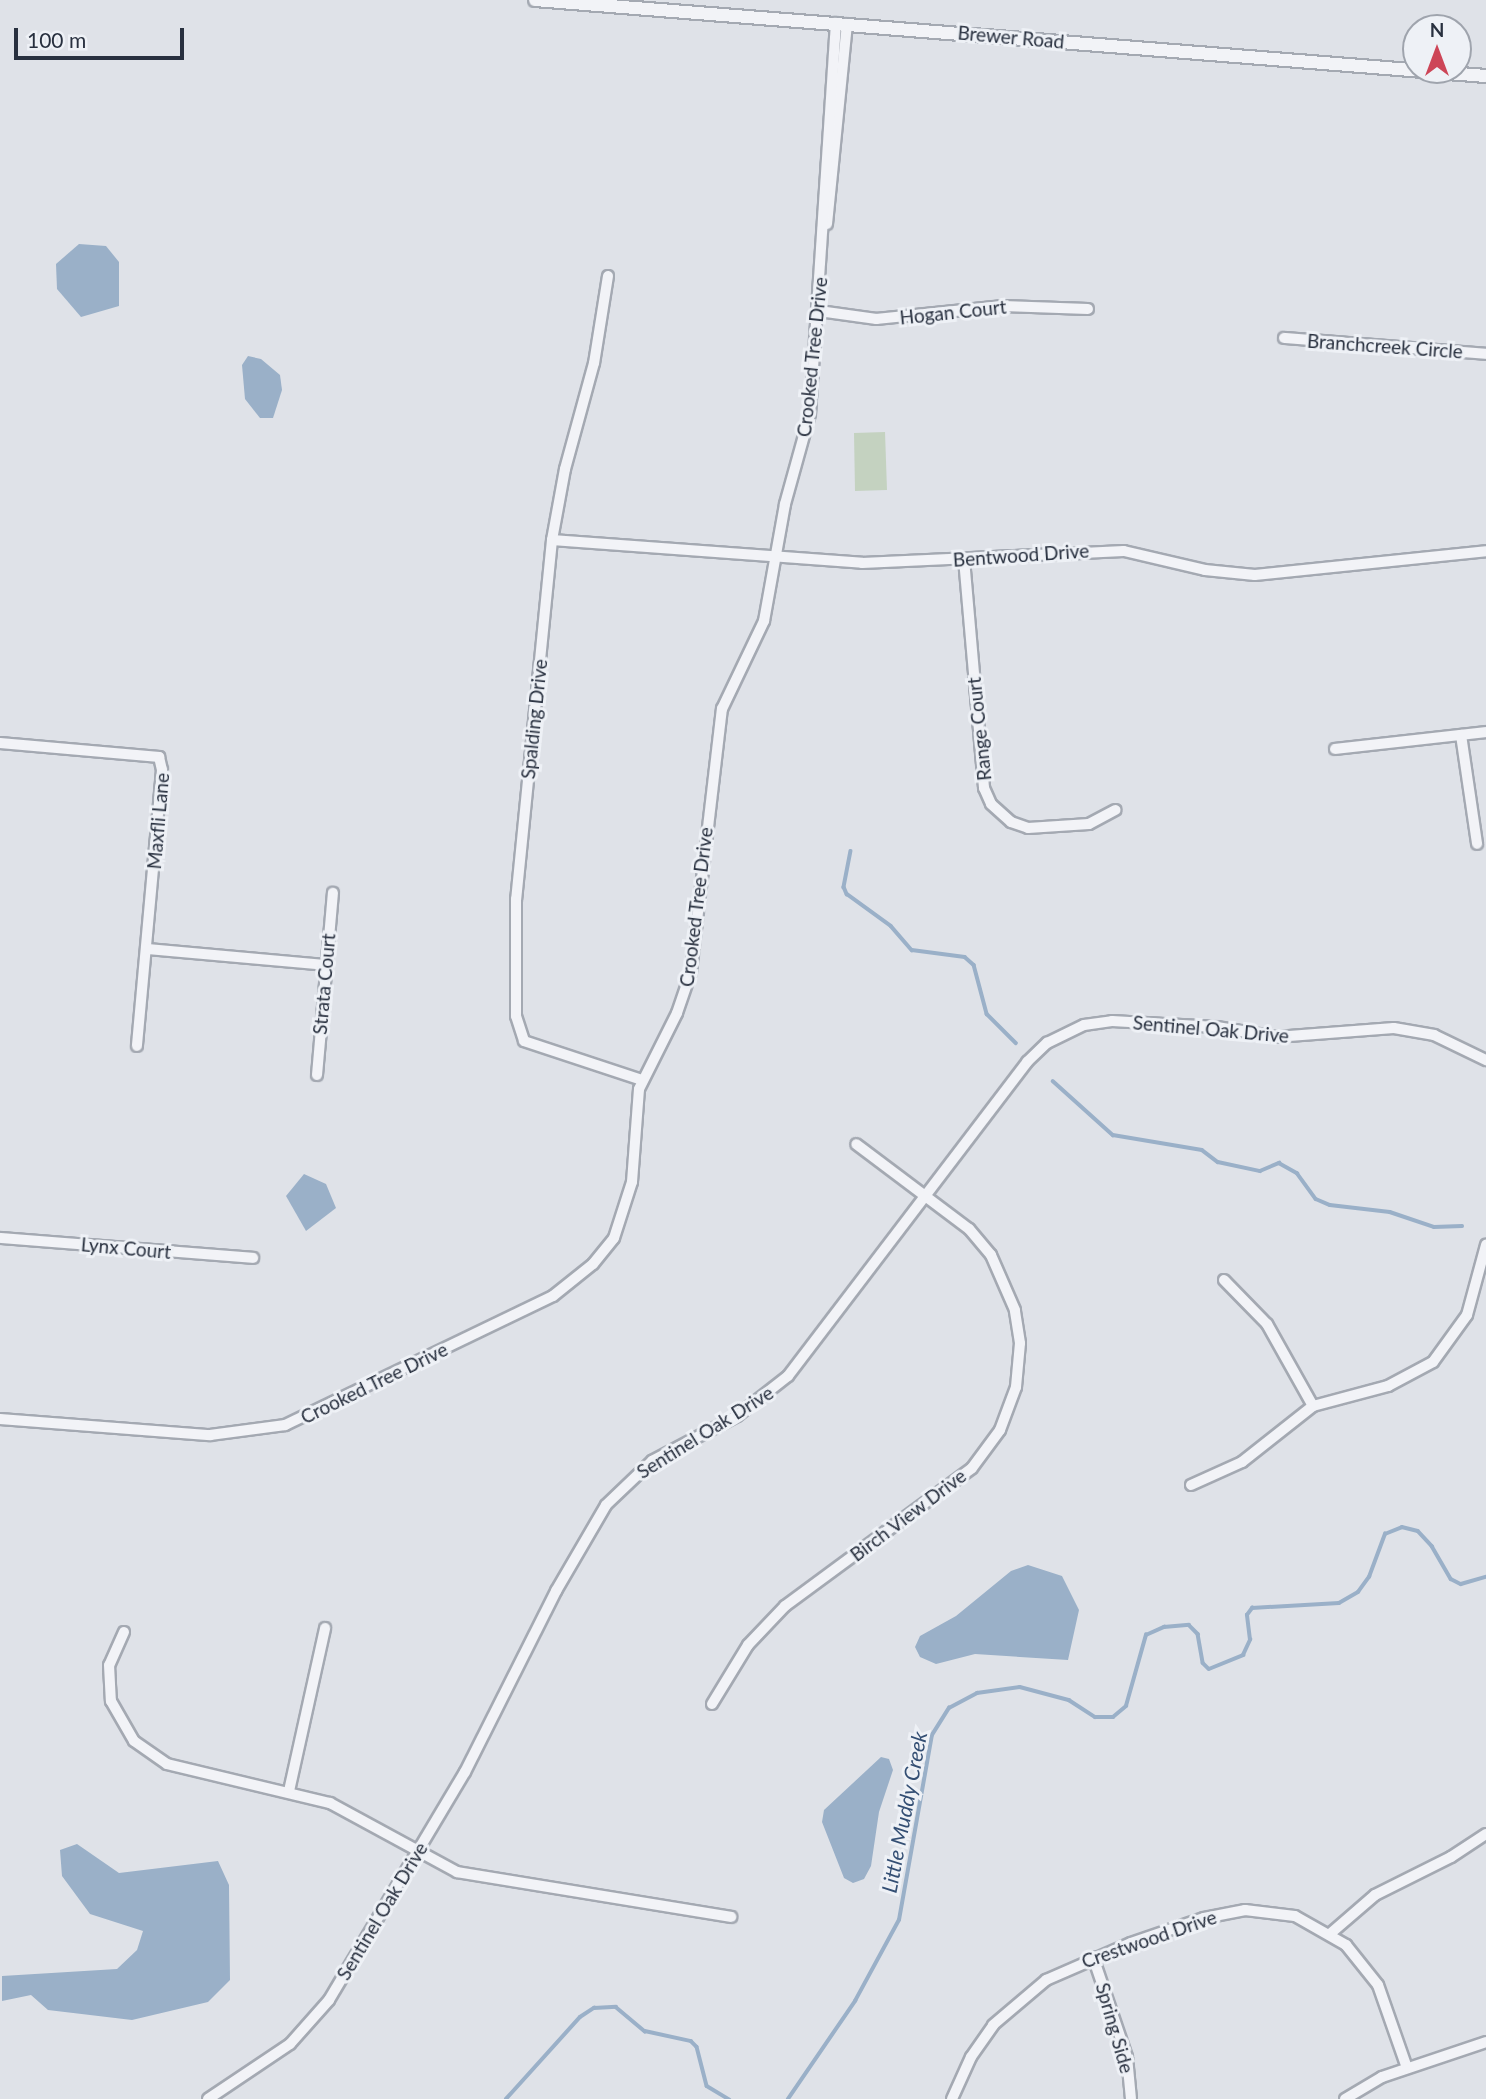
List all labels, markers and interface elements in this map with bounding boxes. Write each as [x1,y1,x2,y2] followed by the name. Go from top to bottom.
[18,14,187,58] scale bar
[1402,14,1472,84] north arrow
[1430,18,1444,41] text: N
[957,21,1065,53] street label: Brewer Road
[27,27,86,52] text: 100 m
[792,276,832,438] street label: Crooked Tree Drive
[898,295,1008,329] street label: Hogan Court
[1306,329,1464,363] street label: Branchcreek Circle
[952,539,1090,571] street label: Bentwood Drive
[516,658,552,780] street label: Spalding Drive
[962,676,996,782] street label: Range Court
[142,772,174,870] street label: Maxfli Lane
[675,826,717,988] street label: Crooked Tree Drive
[308,932,340,1036] street label: Strata Court
[1132,1011,1290,1047] street label: Sentinel Oak Drive
[80,1233,172,1263] street label: Lynx Court
[297,1337,451,1429] street label: Crooked Tree Drive
[633,1381,777,1483] street label: Sentinel Oak Drive
[845,1464,971,1566] street label: Birch View Drive
[876,1729,932,1895] water label: Little Muddy Creek
[332,1838,432,1984] street label: Sentinel Oak Drive
[1078,1905,1220,1973] street label: Crestwood Drive
[1091,1980,1139,2076] street label: Spring Side

